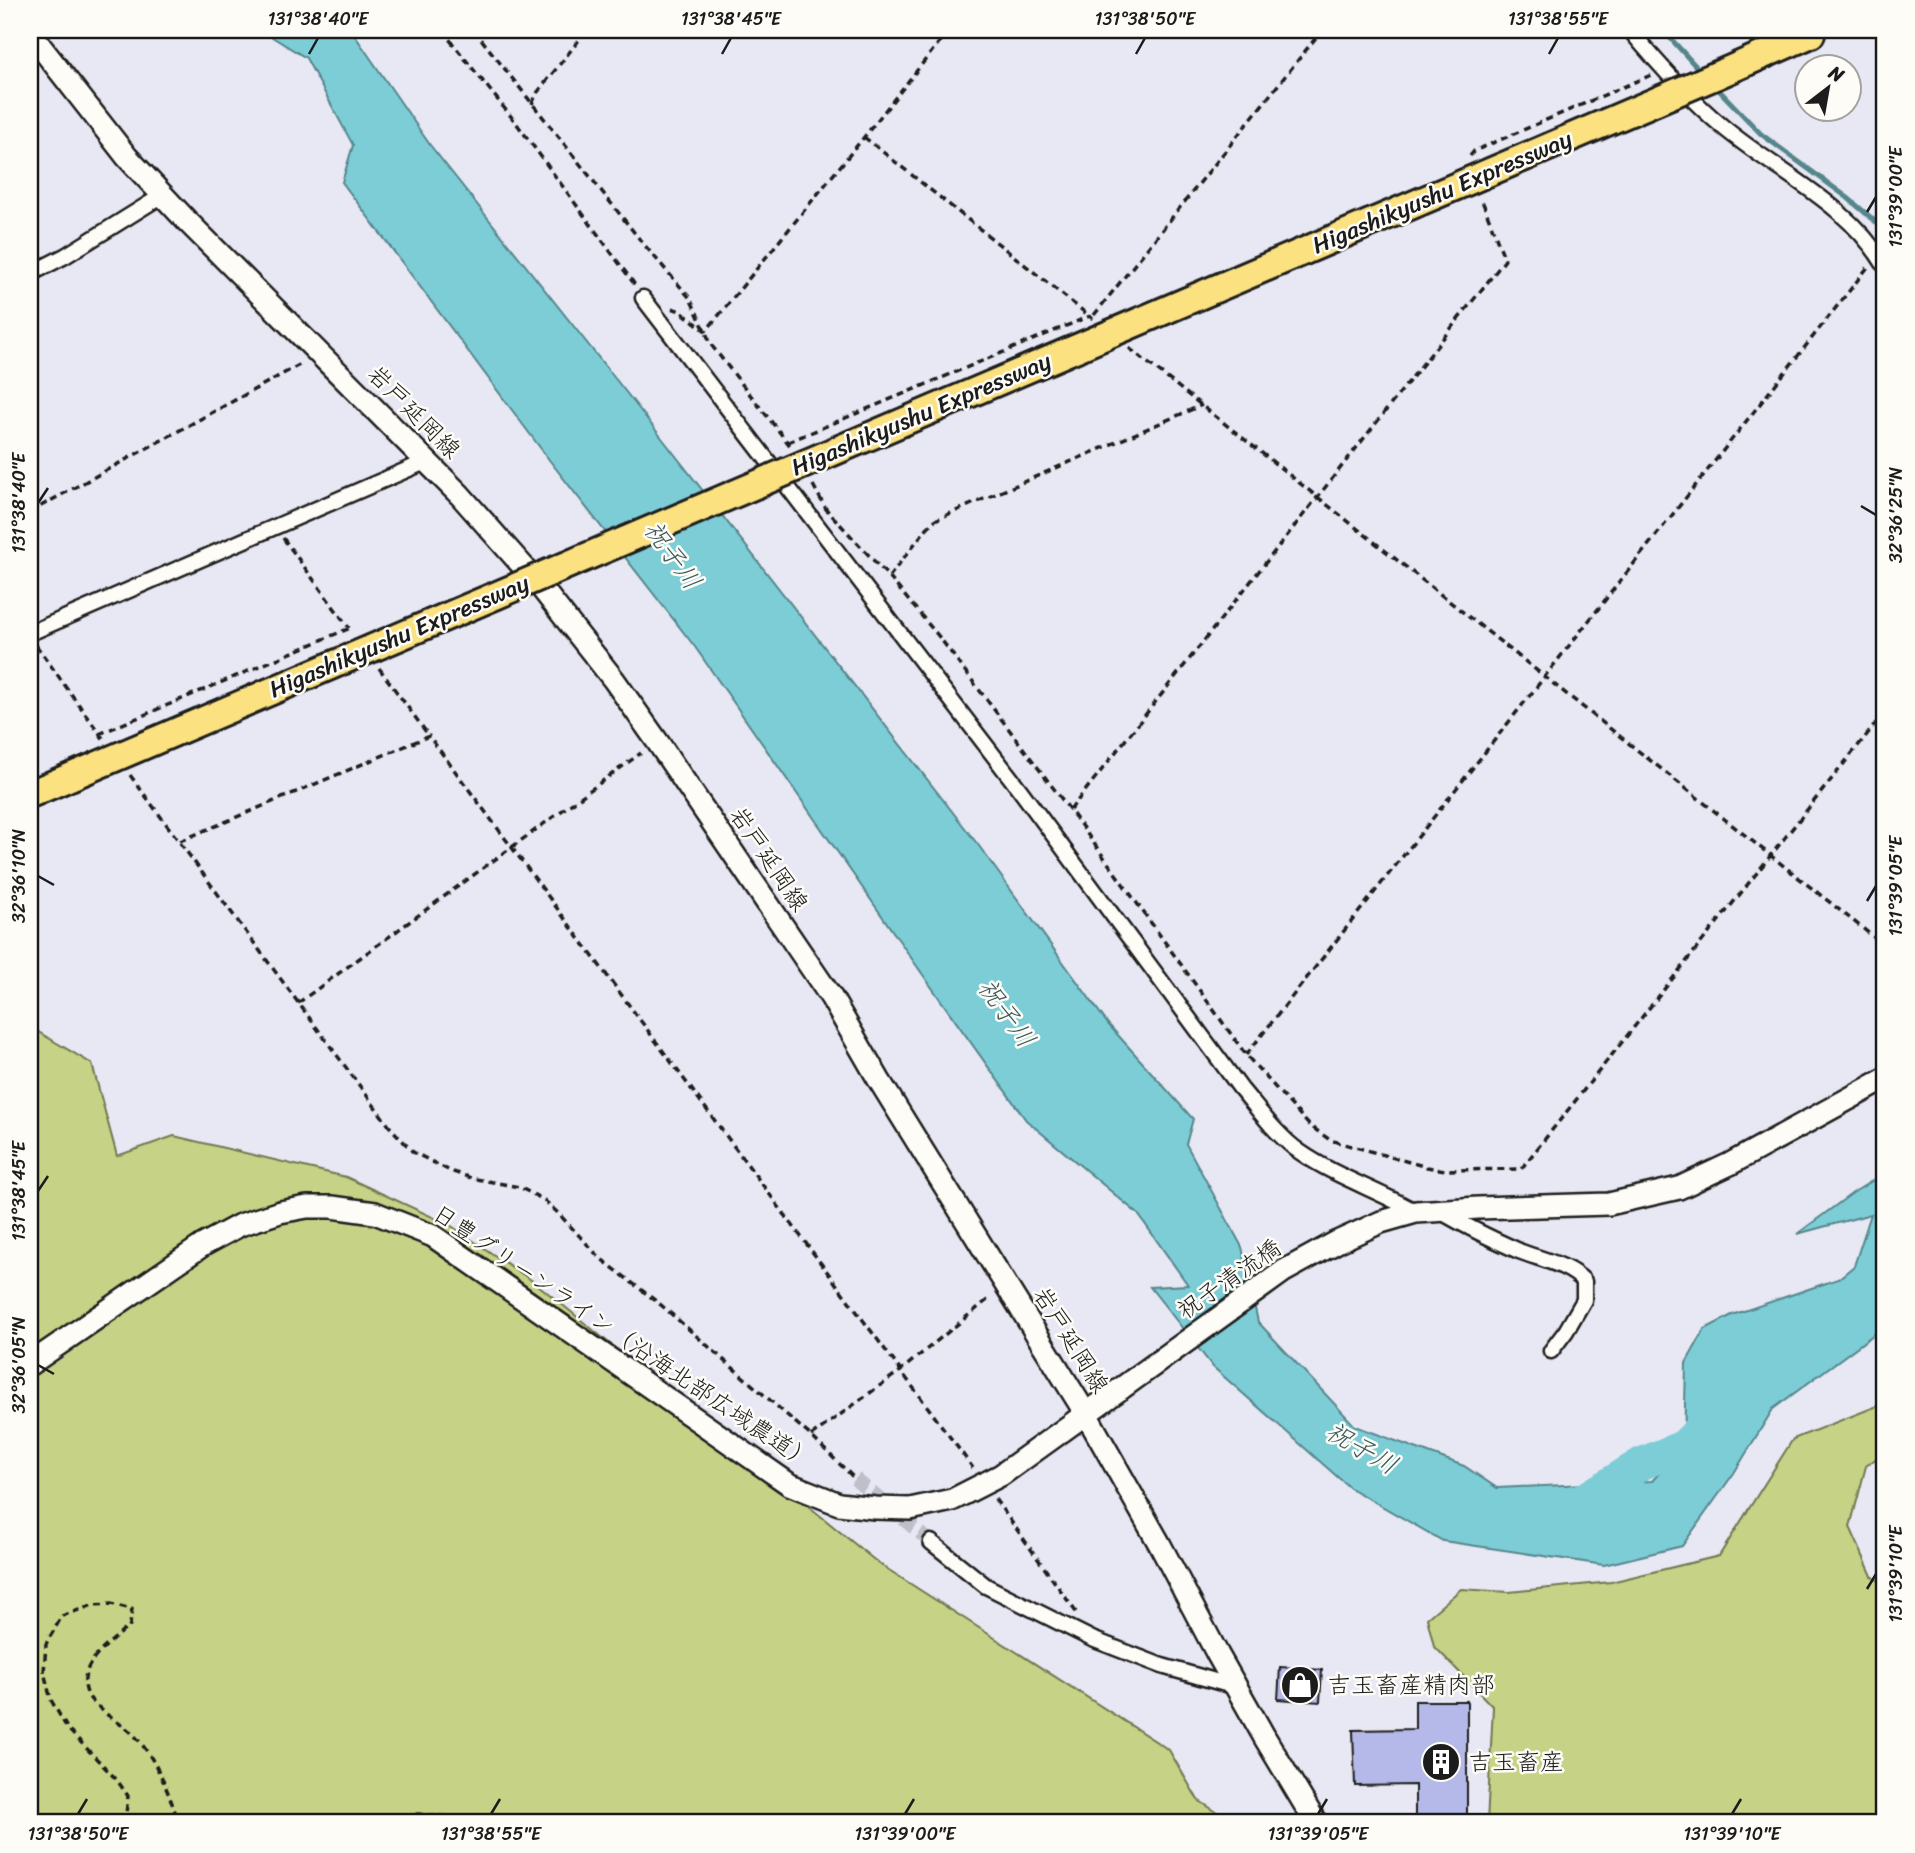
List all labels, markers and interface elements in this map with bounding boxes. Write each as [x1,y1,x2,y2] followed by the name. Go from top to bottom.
[268,3,369,35] text: 131°38'40"E
[681,3,782,35] text: 131°38'45"E
[1095,3,1196,35] text: 131°38'50"E
[1508,3,1609,35] text: 131°38'55"E
[1792,52,1862,122] north arrow
[1821,56,1851,92] text: N
[1305,118,1579,266] street label: Higashikyushu Expressway
[1880,146,1912,247] text: 131°39'00"E
[784,340,1058,488] street label: Higashikyushu Expressway
[357,355,471,469] street label: 岩戸延岡線
[3,452,35,553] text: 131°38'40"E
[1880,466,1912,563] text: 32°36'25"N
[631,510,715,600] water label: 祝子川
[262,562,536,710] street label: Higashikyushu Expressway
[718,798,820,920] street label: 岩戸延岡線
[3,829,35,923] text: 32°36'10"N
[1880,835,1912,936] text: 131°39'05"E
[965,968,1049,1058] water label: 祝子川
[3,1140,35,1241] text: 131°38'45"E
[423,1193,823,1481] street label: 日豊グリーンライン（沿海北部広域農道）
[1168,1227,1290,1331] street label: 祝子清流橋
[1021,1278,1121,1402] street label: 岩戸延岡線
[3,1316,35,1414] text: 32°36'05"N
[1317,1409,1407,1487] water label: 祝子川
[1880,1524,1912,1623] text: 131°39'10"E
[1279,1664,1321,1706] shop icon: 吉玉畜産精肉部
[1327,1664,1495,1706] place label: 吉玉畜産精肉部
[1420,1741,1462,1783] building icon: 吉玉畜産
[1468,1741,1564,1783] place label: 吉玉畜産
[28,1818,129,1850] text: 131°38'50"E
[441,1818,542,1850] text: 131°38'55"E
[855,1818,956,1850] text: 131°39'00"E
[1268,1818,1369,1850] text: 131°39'05"E
[1683,1818,1782,1850] text: 131°39'10"E

